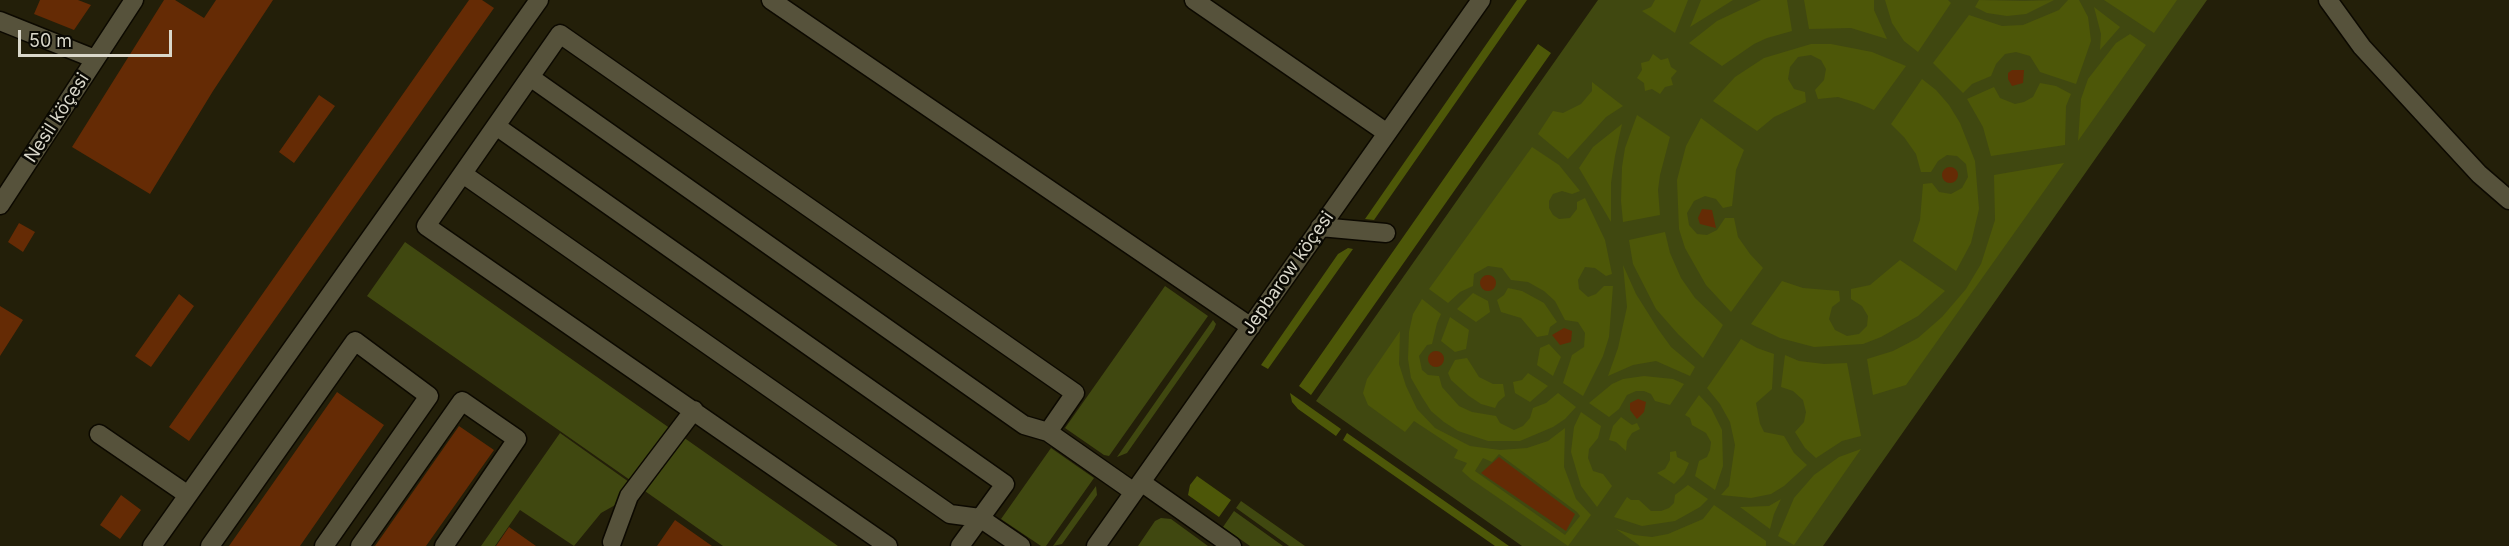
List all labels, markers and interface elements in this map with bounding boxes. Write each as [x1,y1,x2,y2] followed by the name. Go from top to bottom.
[21,18,176,56] scale bar
[29,30,72,51] text: 50 m
[20,69,94,167] street label: Nesil köçesi
[1238,208,1338,338] street label: Jepbarow köçesi

